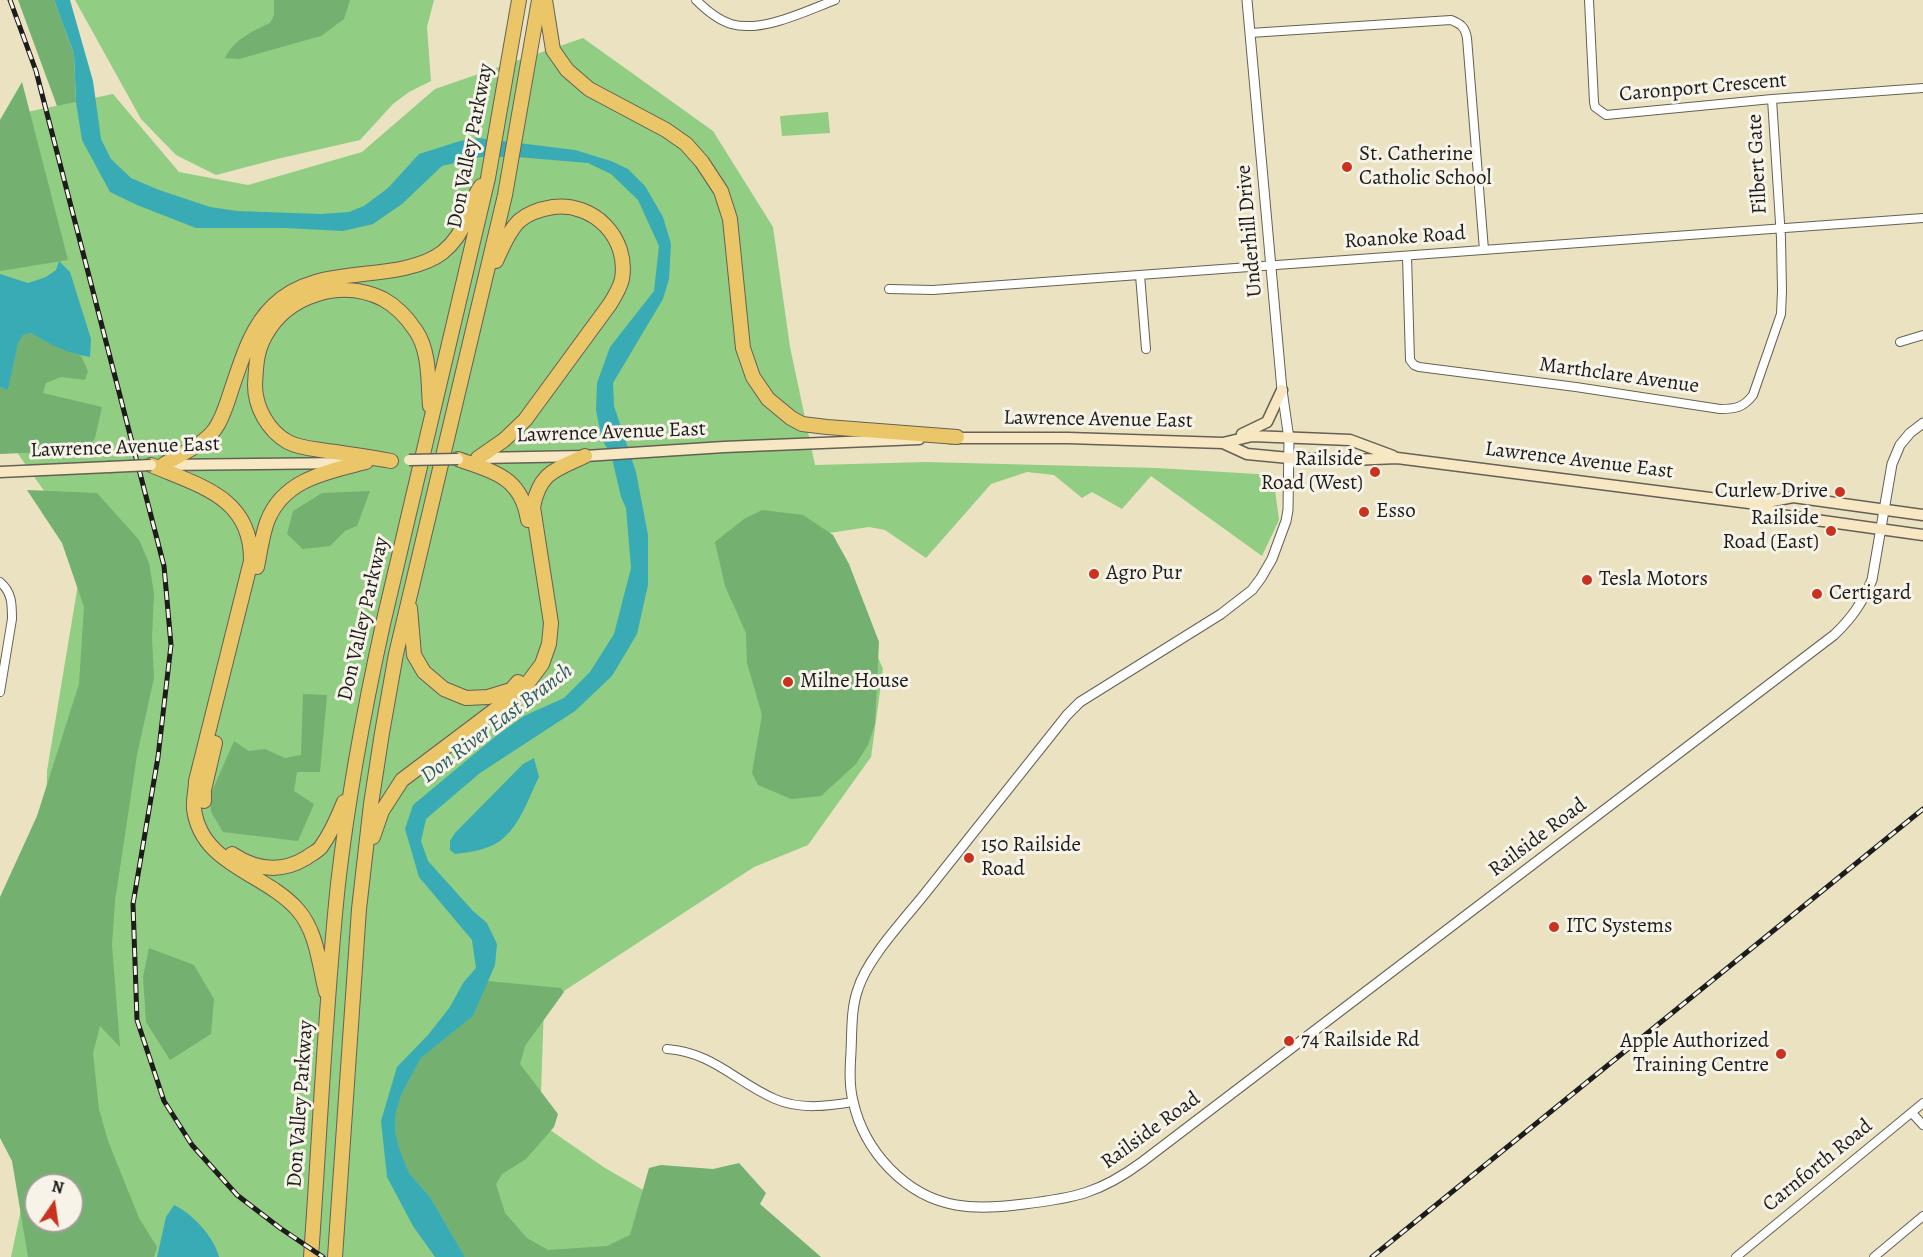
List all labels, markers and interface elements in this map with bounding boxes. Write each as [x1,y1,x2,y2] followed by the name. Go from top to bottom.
[443,61,499,231] street label: Don Valley Parkway
[1618,68,1788,108] street label: Caronport Crescent
[1743,113,1773,215] street label: Filbert Gate
[1359,142,1492,192] place label: St. Catherine Catholic School
[1340,160,1354,174] marker: St. Catherine Catholic School
[1232,164,1268,298] street label: Underhill Drive
[1343,221,1467,255] street label: Roanoke Road
[1537,352,1701,400] street label: Marthclare Avenue
[1003,406,1193,434] street label: Lawrence Avenue East
[516,417,706,449] street label: Lawrence Avenue East
[30,432,220,464] street label: Lawrence Avenue East
[1483,437,1675,485] street label: Lawrence Avenue East
[1261,447,1363,497] place label: Railside Road (West)
[1368,465,1382,479] marker: Railside Road (West)
[1715,479,1828,505] place label: Curlew Drive
[1833,485,1847,499] marker: Curlew Drive
[1376,499,1416,525] place label: Esso
[1357,505,1371,519] marker: Esso
[1722,506,1819,556] place label: Railside Road (East)
[1824,524,1838,538] marker: Railside Road (East)
[333,535,395,703] street label: Don Valley Parkway
[1106,561,1182,587] place label: Agro Pur
[1087,567,1101,581] marker: Agro Pur
[1599,567,1708,593] place label: Tesla Motors
[1580,573,1594,587] marker: Tesla Motors
[1829,581,1911,607] place label: Certigard
[1810,587,1824,601] marker: Certigard
[416,658,578,790] water label: Don River East Branch
[800,669,909,695] place label: Milne House
[781,675,795,689] marker: Milne House
[1484,793,1592,883] street label: Railside Road
[981,833,1081,883] place label: 150 Railside Road
[962,851,976,865] marker: 150 Railside Road
[1566,914,1672,940] place label: ITC Systems
[1547,920,1561,934] marker: ITC Systems
[283,1020,319,1188] street label: Don Valley Parkway
[1301,1028,1419,1054] place label: 74 Railside Rd
[1620,1029,1769,1079] place label: Apple Authorized Training Centre
[1282,1034,1296,1048] marker: 74 Railside Rd
[1774,1047,1788,1061] marker: Apple Authorized Training Centre
[1097,1087,1205,1175] street label: Railside Road
[1758,1114,1878,1218] street label: Carnforth Road
[24,1173,84,1233] north arrow
[49,1175,66,1199] text: N

